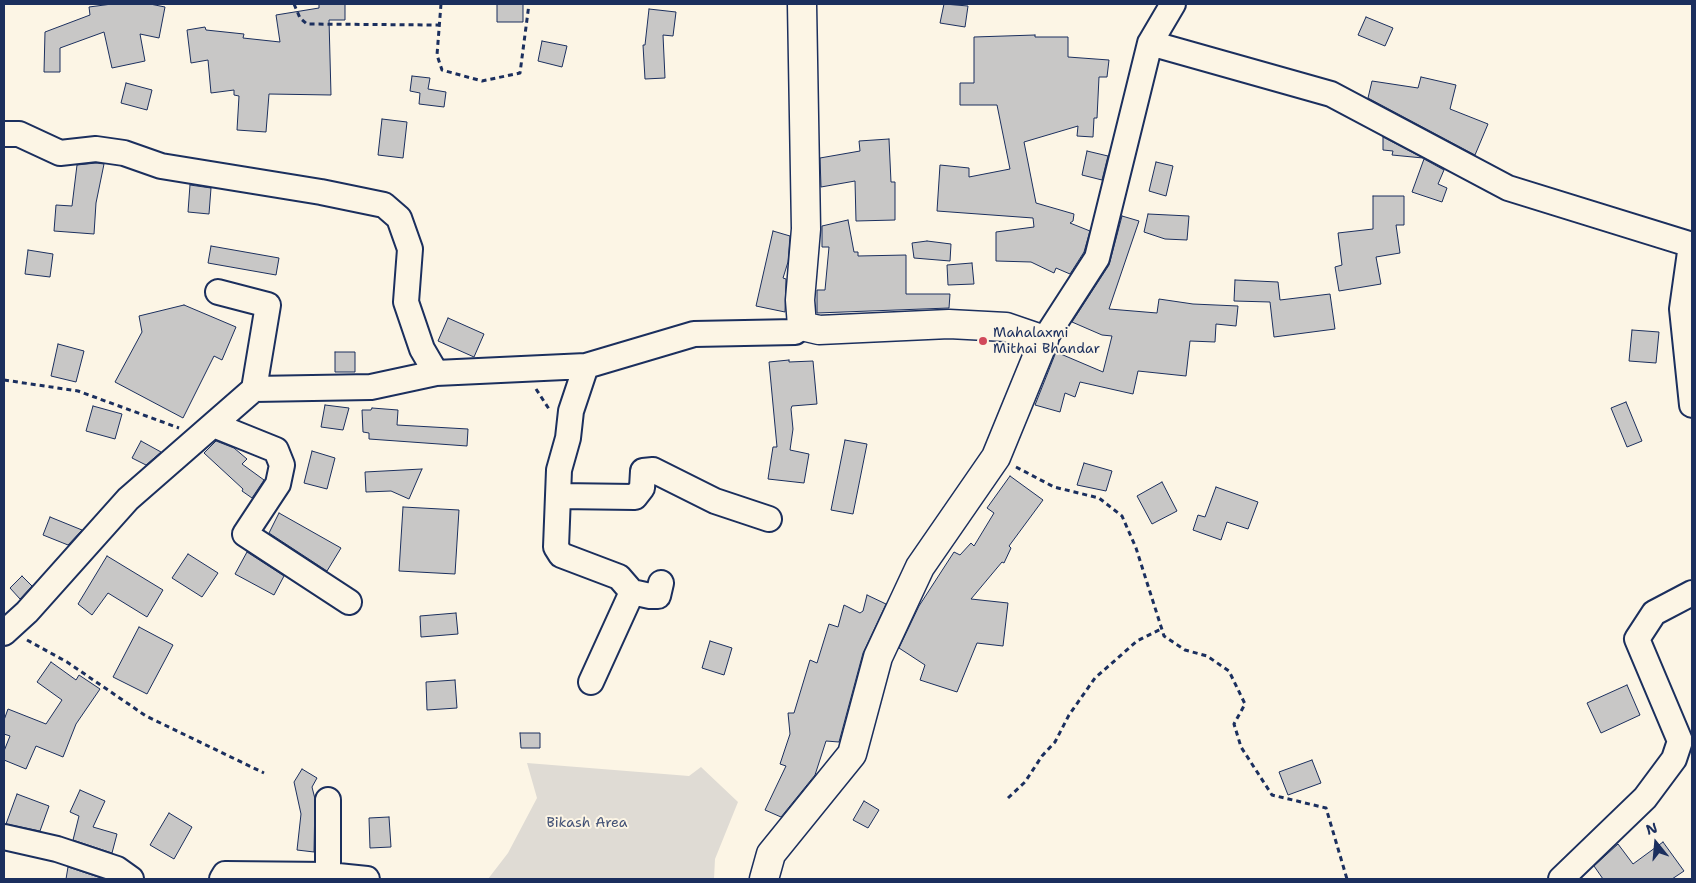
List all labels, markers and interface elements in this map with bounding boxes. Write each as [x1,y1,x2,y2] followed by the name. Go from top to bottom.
[993,325,1100,358] place label: Mahalaxmi Mithai Bhandar
[977,335,989,347] marker: Mahalaxmi Mithai Bhandar
[547,815,627,831] park label: Bikash Area
[1631,818,1681,868] north arrow
[1644,818,1660,839] text: N

